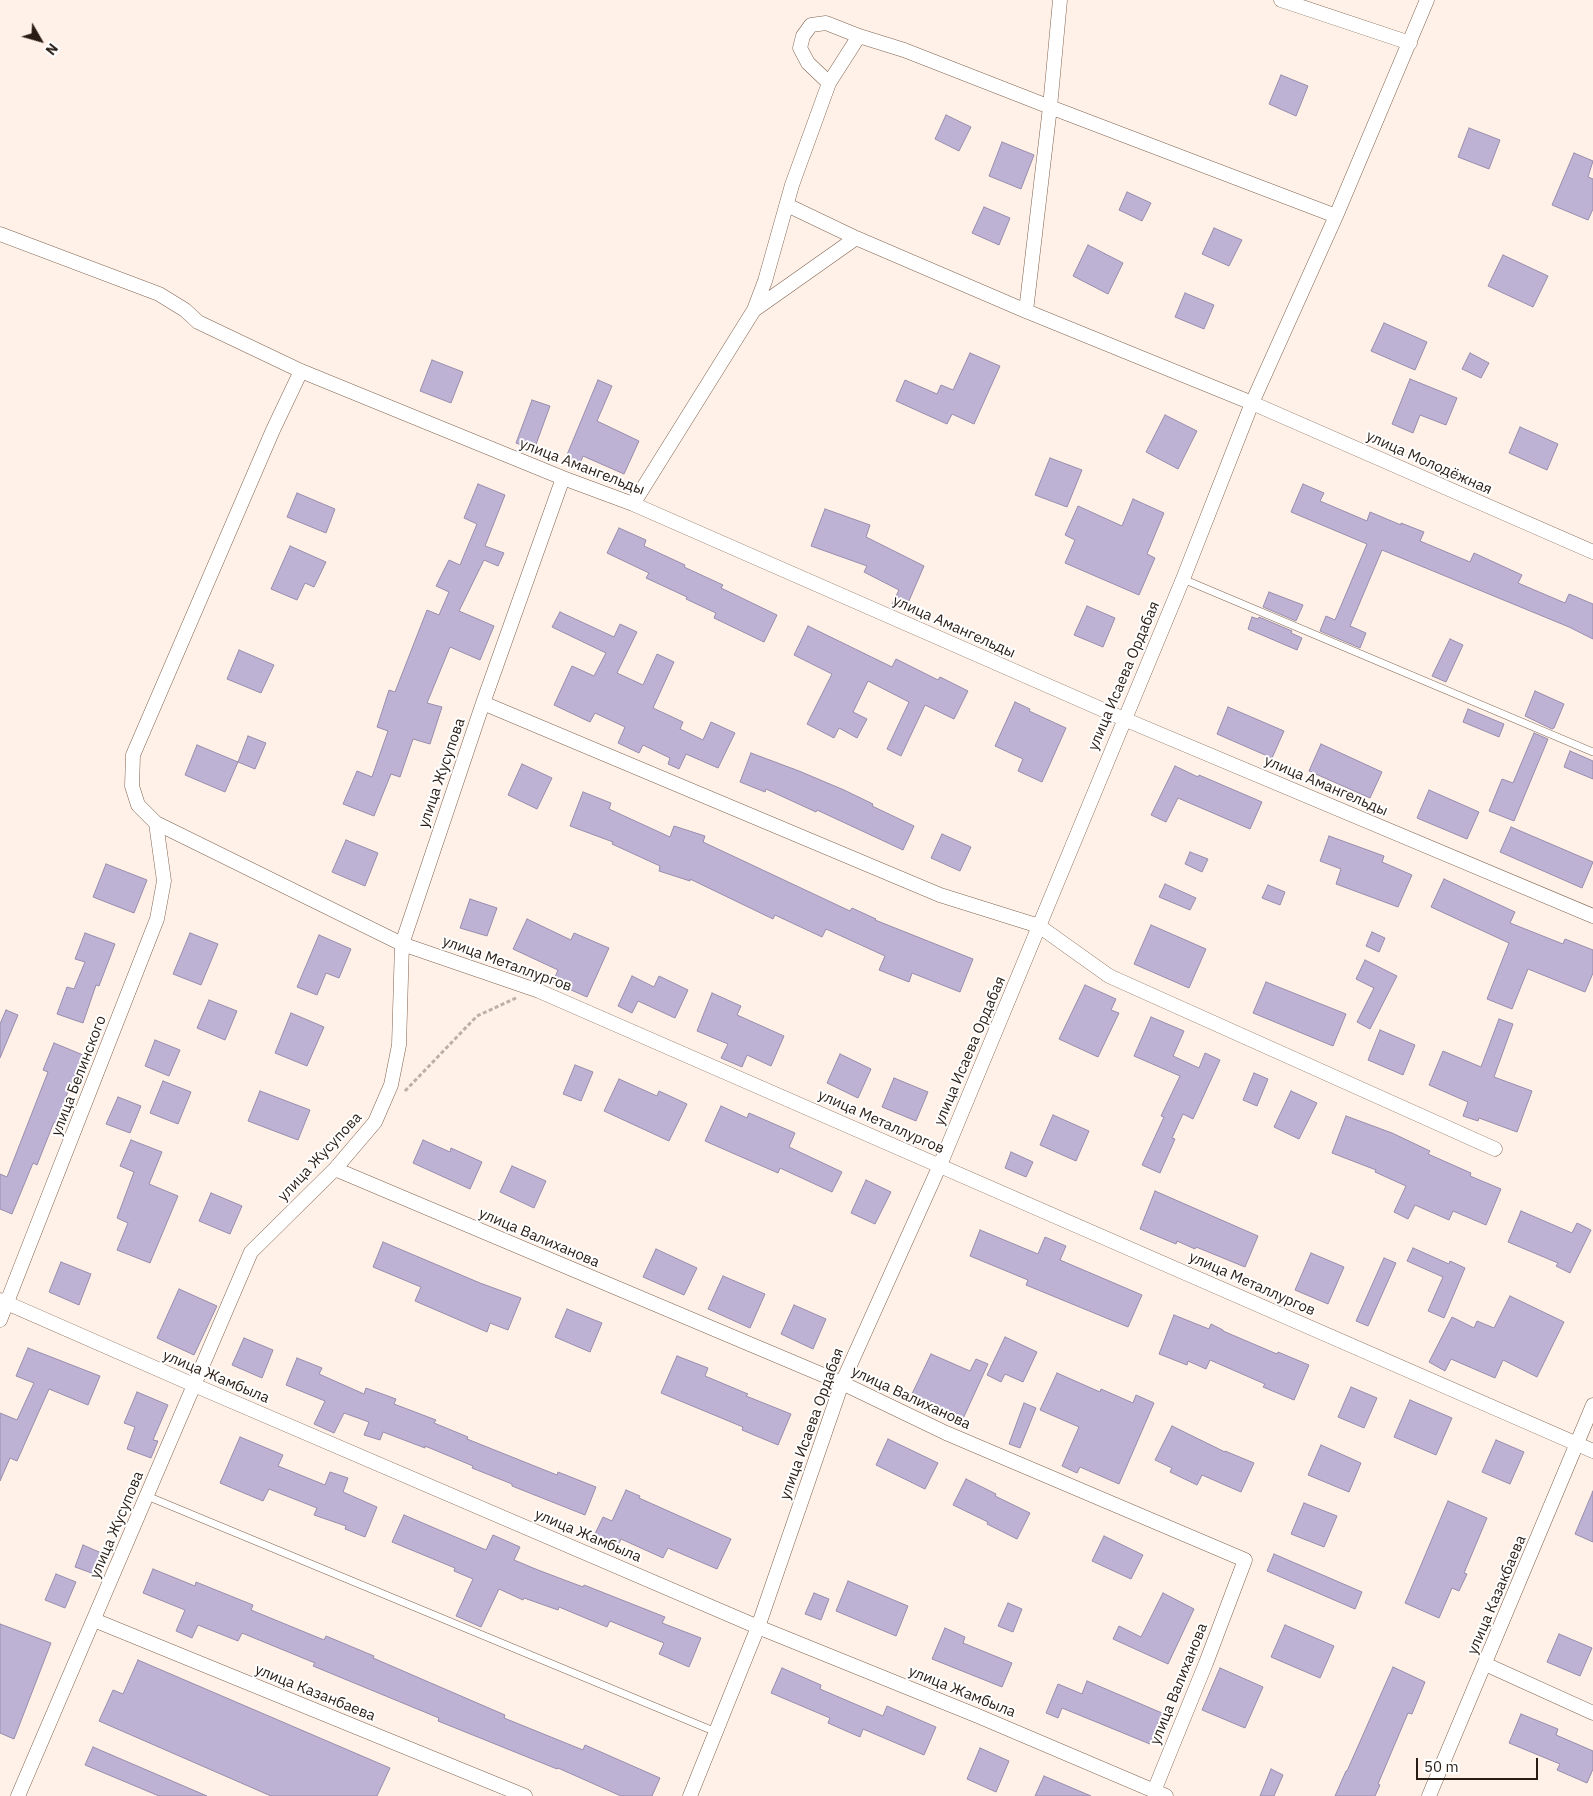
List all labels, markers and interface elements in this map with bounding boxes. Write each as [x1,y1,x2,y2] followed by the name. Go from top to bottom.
[15,15,65,65] north arrow
[42,40,62,59] text: N
[1363,427,1495,499] street label: улица Молодёжная
[517,435,647,499] street label: улица Амангельды
[890,592,1018,662] street label: улица Амангельды
[1084,599,1164,753] street label: улица Исаева Ордабая
[415,716,469,830] street label: улица Жусупова
[1261,752,1391,820] street label: улица Амангельды
[440,932,574,996] street label: улица Металлургов
[930,974,1010,1128] street label: улица Исаева Ордабая
[48,1013,110,1139] street label: улица Белинского
[815,1086,947,1158] street label: улица Металлургов
[274,1109,366,1205] street label: улица Жусупова
[476,1204,602,1272] street label: улица Валиханова
[1186,1248,1318,1320] street label: улица Металлургов
[160,1346,272,1408] street label: улица Жамбыла
[776,1346,848,1502] street label: улица Исаева Ордабая
[849,1362,973,1434] street label: улица Валиханова
[86,1469,148,1581] street label: улица Жусупова
[532,1505,644,1567] street label: улица Жамбыла
[1464,1533,1530,1657] street label: улица Казакбаева
[1146,1621,1212,1747] street label: улица Валиханова
[252,1661,378,1725] street label: улица Казанбаева
[906,1662,1018,1722] street label: улица Жамбыла
[1418,1748,1540,1780] scale bar
[1424,1757,1459,1776] text: 50 m

